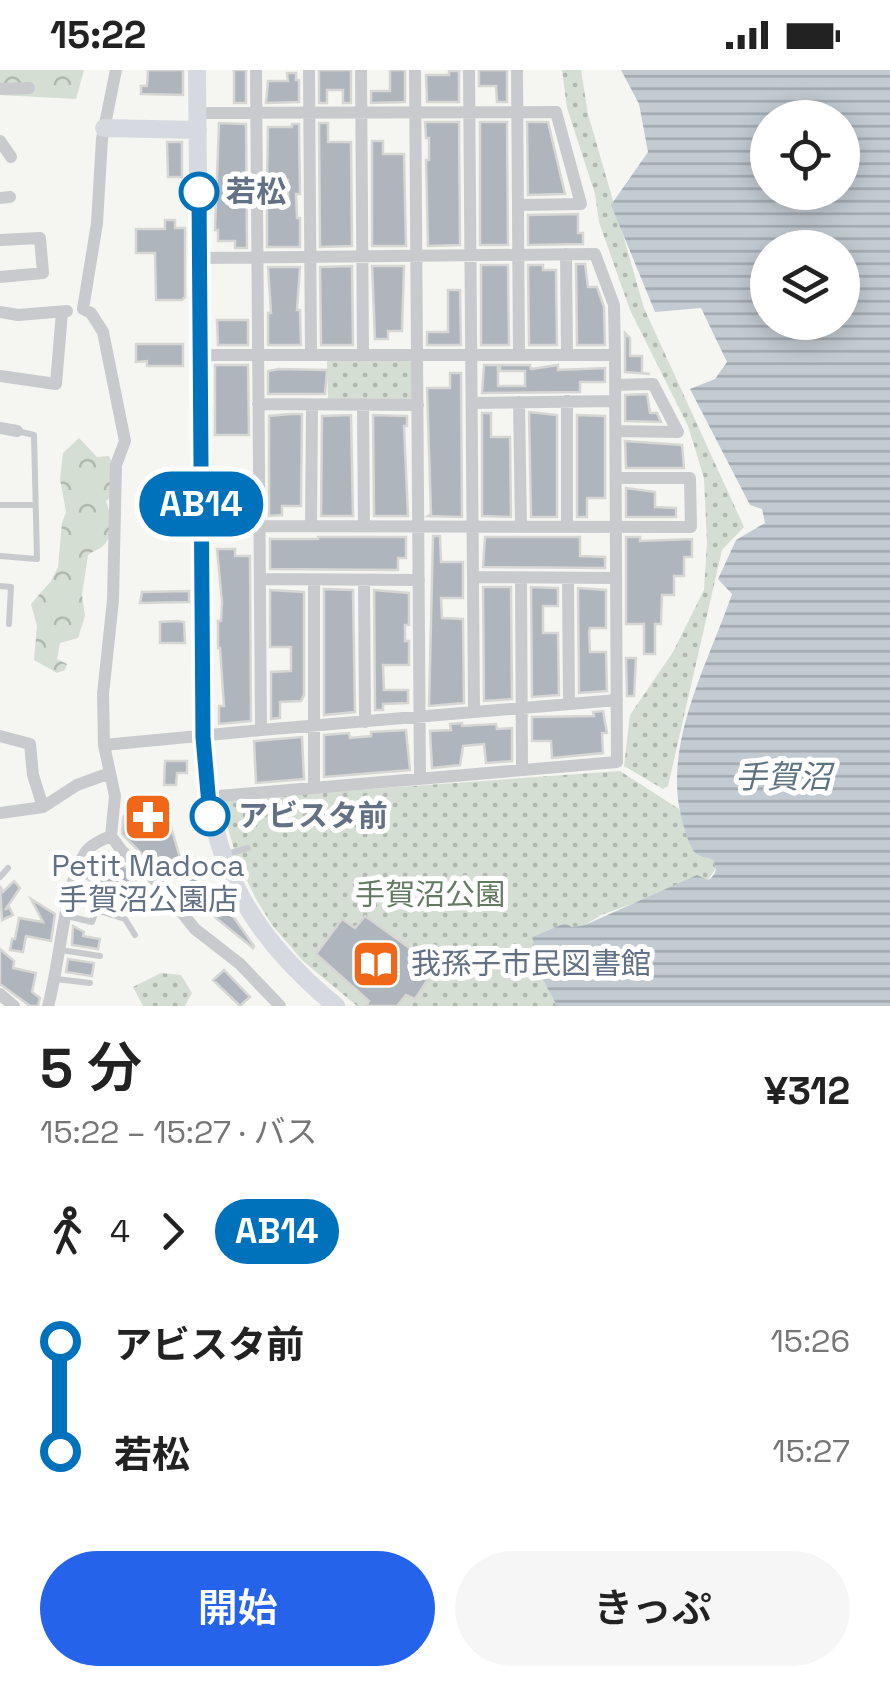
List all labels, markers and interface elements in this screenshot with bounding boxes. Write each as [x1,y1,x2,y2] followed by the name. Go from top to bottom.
[50,11,146,59] text: 15:22
[750,100,860,340] map controls
[750,100,860,210] button: locate
[226,172,286,211] place label: 若松
[180,173,218,211] marker: 若松
[750,230,860,340] button: layers
[131,472,271,536] line badge: AB14
[159,482,243,526] text: AB14
[735,757,835,797] water label: 手賀沼
[122,791,174,843] pharmacy icon: Petit Madoca 手賀沼公園店
[238,796,388,835] place label: アビスタ前
[191,797,229,835] marker: アビスタ前
[51,846,245,919] place label: Petit Madoca 手賀沼公園店
[355,875,505,914] park label: 手賀沼公園
[350,938,402,990] library icon: 我孫子市民図書館
[411,944,651,983] place label: 我孫子市民図書館
[40,1033,142,1103] text: 5 分
[764,1067,850,1115] text: ¥312
[40,1112,317,1152] text: 15:22 – 15:27 · バス
[40,1204,95,1259] icon: walk
[145,1204,200,1259] icon: forward
[235,1209,319,1253] text: AB14
[110,1211,130,1251] text: 4
[114,1321,304,1369] text: アビスタ前
[770,1321,850,1361] text: 15:26
[114,1431,190,1479] text: 若松
[772,1431,850,1471] text: 15:27
[40,1551,435,1666] button: 開始
[455,1551,850,1666] button: きっぷ

